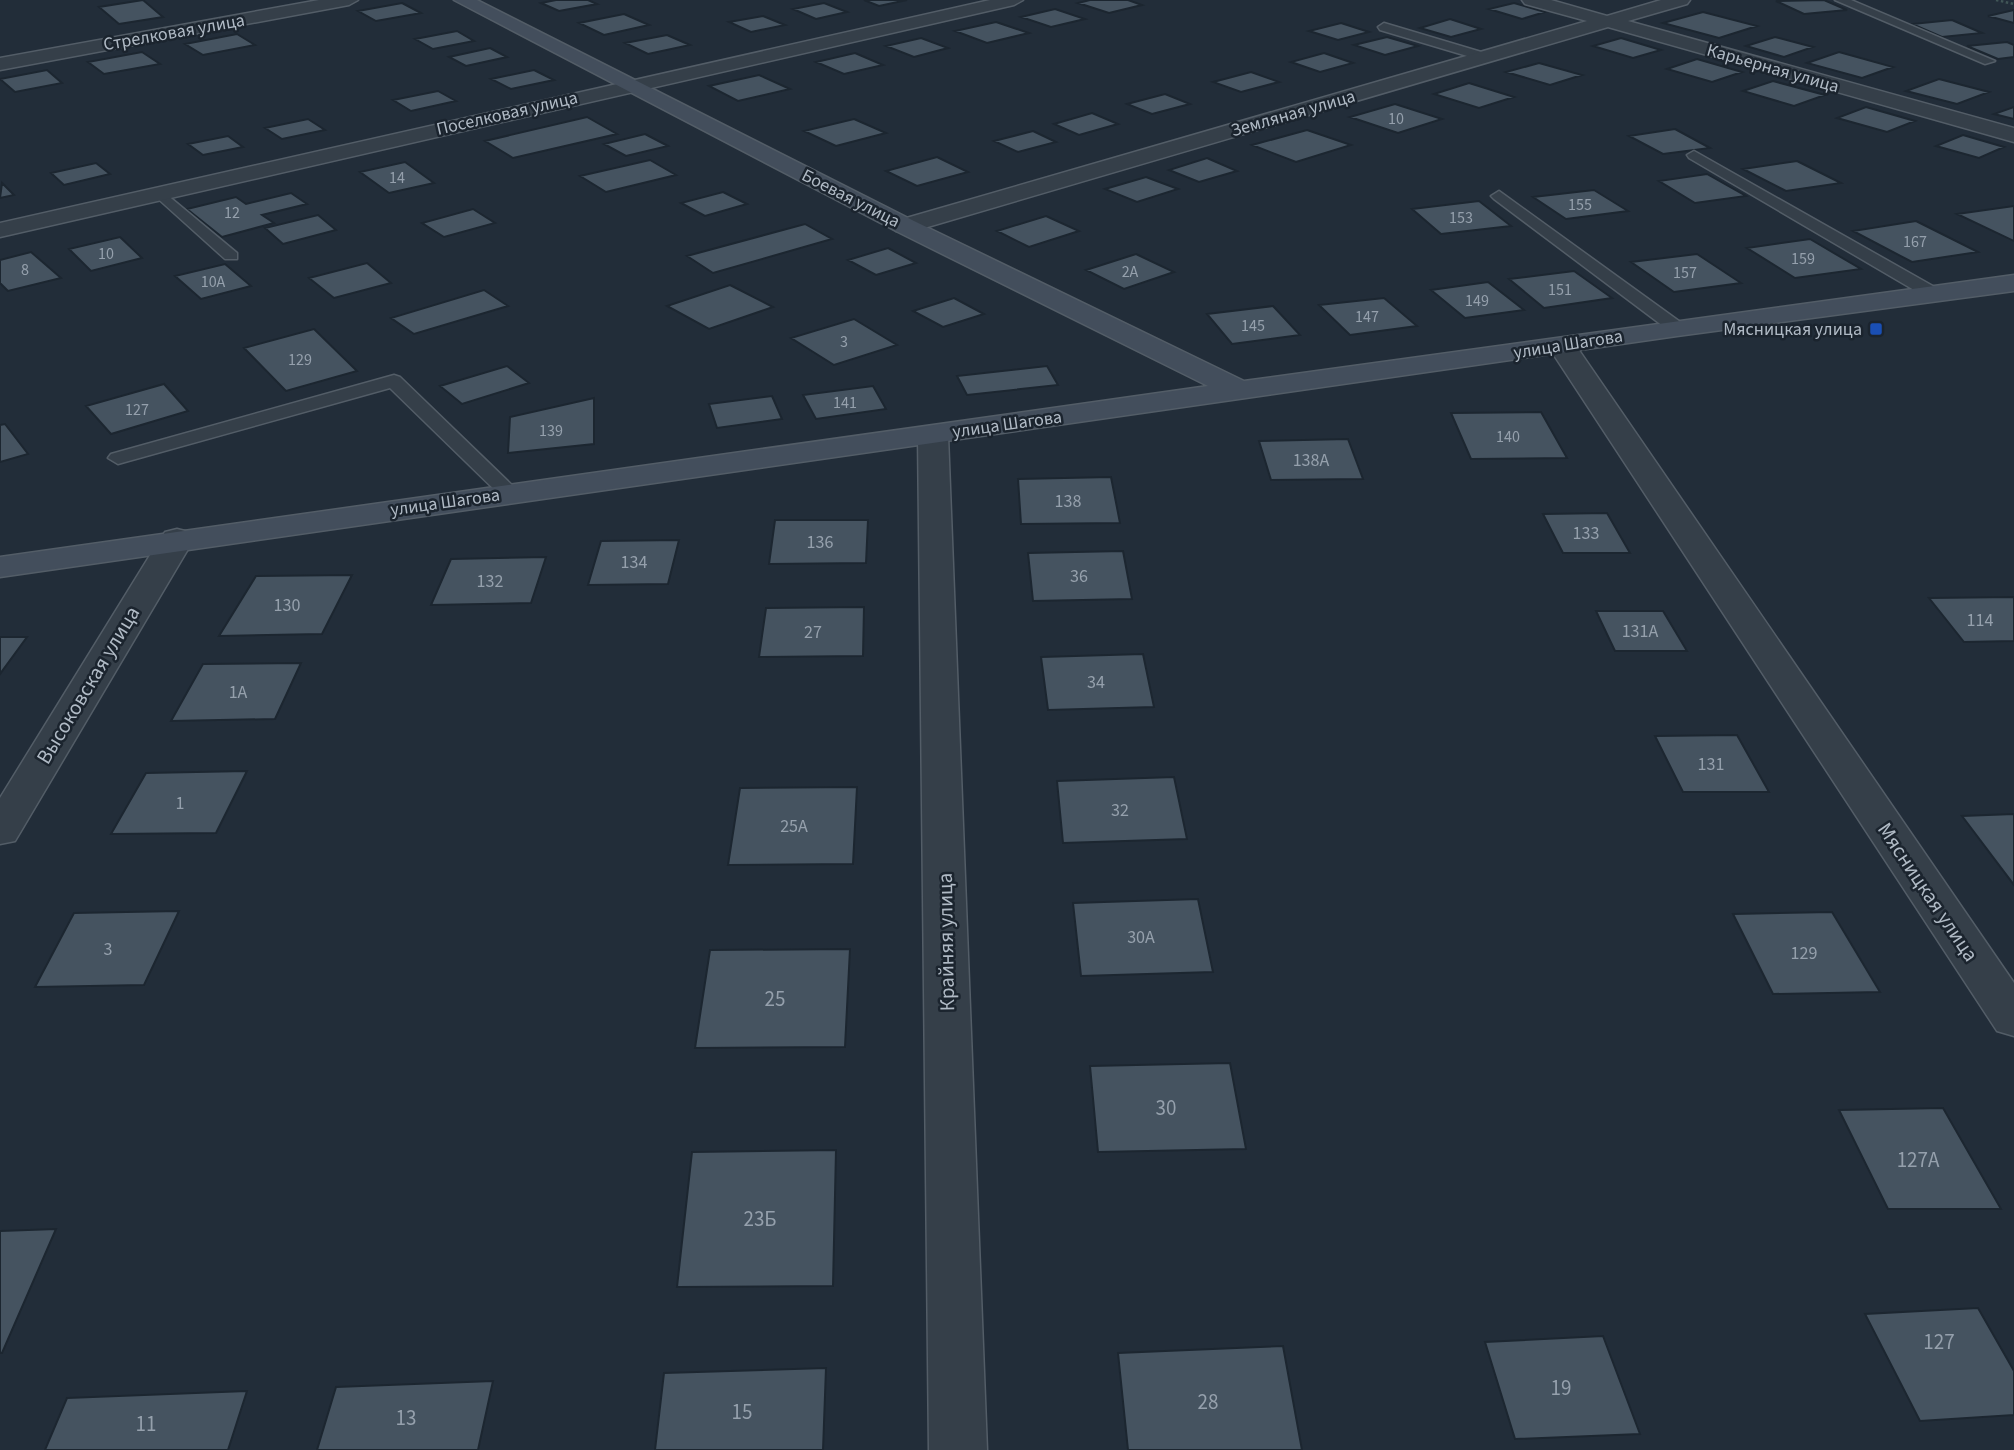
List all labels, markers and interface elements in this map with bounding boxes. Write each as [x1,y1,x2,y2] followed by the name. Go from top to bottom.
[101,8,247,57] street label: Стрелковая улица
[1704,38,1842,99] street label: Карьерная улица
[1228,84,1358,143] street label: Земляная улица
[434,85,580,142] street label: Поселковая улица
[1388,108,1404,130] house number: 10
[797,163,904,234] street label: Боевая улица
[389,167,405,189] house number: 14
[1568,194,1592,216] house number: 155
[224,202,240,224] house number: 12
[1449,207,1473,229] house number: 153
[1903,231,1927,253] house number: 167
[98,243,114,265] house number: 10
[1791,248,1815,270] house number: 159
[21,259,29,281] house number: 8
[1122,261,1139,283] house number: 2А
[1673,262,1697,284] house number: 157
[201,271,226,293] house number: 10А
[1548,279,1572,301] house number: 151
[1465,290,1489,312] house number: 149
[1355,306,1379,328] house number: 147
[1241,315,1265,337] house number: 145
[1723,317,1862,342] place label: Мясницкая улица
[1868,321,1884,337] marker: Мясницкая улица
[1512,324,1624,365] street label: улица Шагова
[840,331,848,353] house number: 3
[288,349,312,371] house number: 129
[833,392,857,414] house number: 141
[125,399,149,421] house number: 127
[951,404,1063,445] street label: улица Шагова
[539,420,563,442] house number: 139
[1496,426,1520,448] house number: 140
[1293,448,1330,473] house number: 138А
[389,482,501,523] street label: улица Шагова
[1055,489,1081,514] house number: 138
[1573,521,1599,546] house number: 133
[807,530,833,555] house number: 136
[621,550,647,575] house number: 134
[1070,564,1088,589] house number: 36
[477,569,503,594] house number: 132
[274,593,300,618] house number: 130
[29,600,147,770] street label: Высоковская улица
[1967,608,1993,633] house number: 114
[1622,619,1659,644] house number: 131А
[804,620,822,645] house number: 27
[1087,670,1105,695] house number: 34
[229,680,248,705] house number: 1А
[1698,752,1724,777] house number: 131
[176,791,184,816] house number: 1
[1111,798,1129,823] house number: 32
[780,814,808,839] house number: 25А
[1870,817,1986,967] street label: Мясницкая улица
[930,872,962,1012] street label: Крайняя улица
[1127,925,1155,950] house number: 30А
[104,937,113,962] house number: 3
[1791,941,1817,966] house number: 129
[765,984,785,1014] house number: 25
[1156,1093,1176,1123] house number: 30
[1897,1145,1940,1175] house number: 127А
[743,1204,777,1234] house number: 23Б
[1923,1327,1955,1357] house number: 127
[1551,1373,1571,1403] house number: 19
[1198,1387,1218,1417] house number: 28
[732,1397,752,1427] house number: 15
[396,1403,416,1433] house number: 13
[136,1409,156,1439] house number: 11

